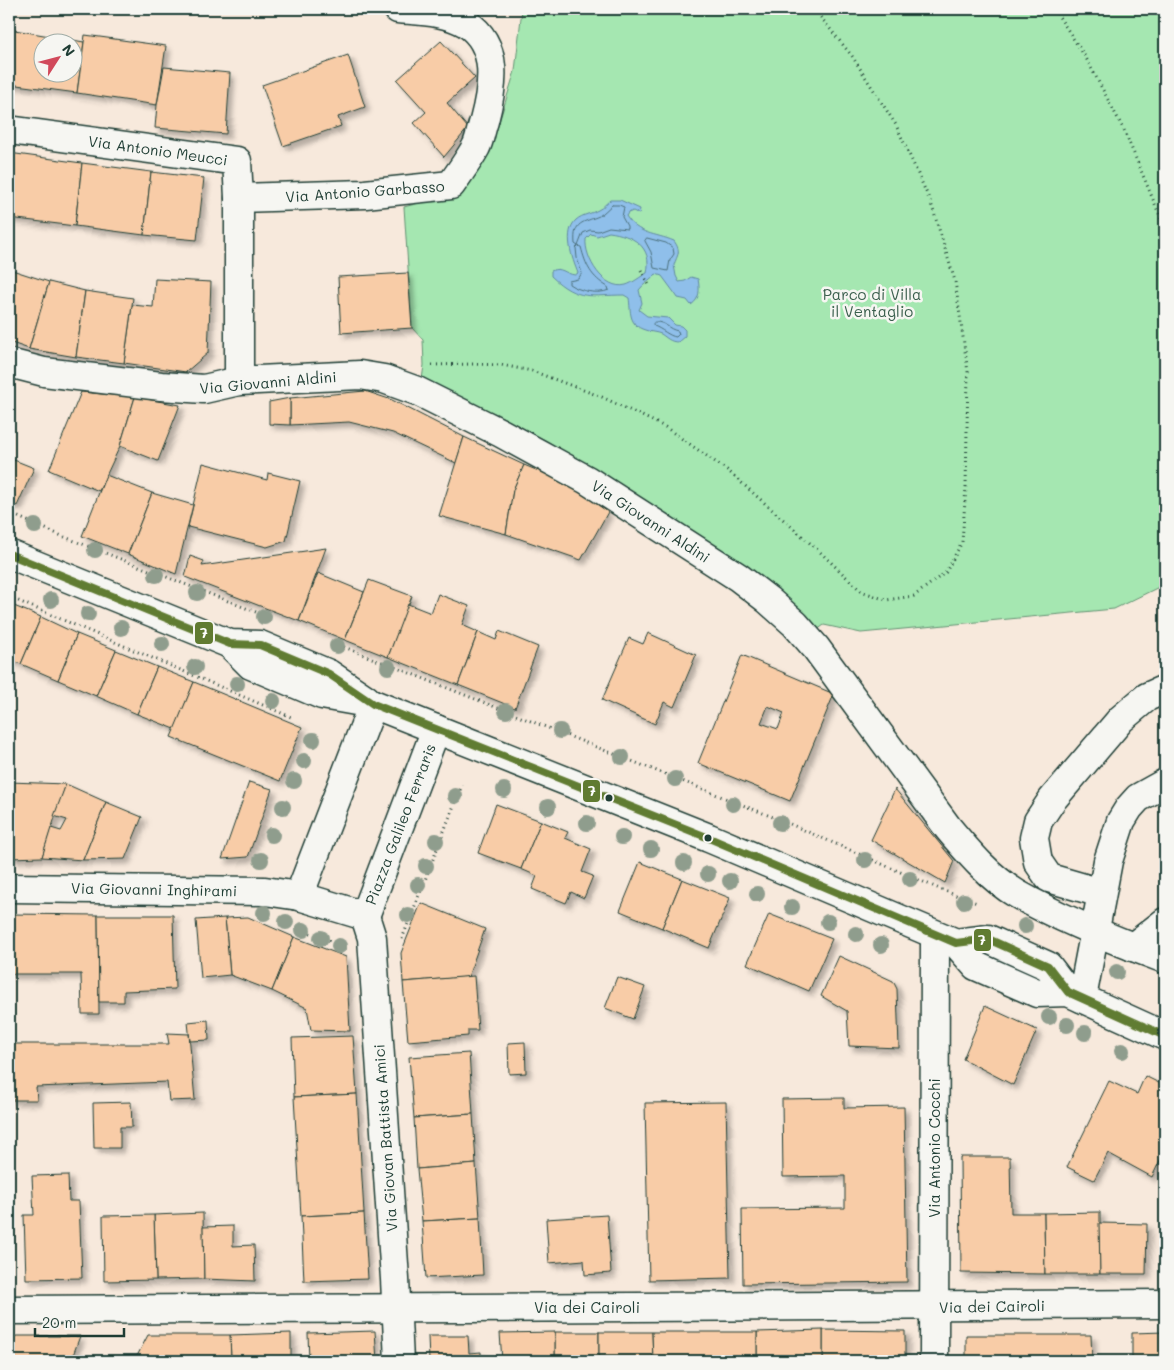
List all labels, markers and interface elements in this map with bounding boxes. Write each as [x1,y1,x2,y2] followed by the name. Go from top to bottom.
[32,32,82,82] north arrow
[58,40,80,60] text: N
[87,130,229,170] street label: Via Antonio Meucci
[285,175,445,207] street label: Via Antonio Garbasso
[823,284,921,321] park label: Parco di Villa il Ventaglio
[199,366,337,398] street label: Via Giovanni Aldini
[588,475,714,567] street label: Via Giovanni Aldini
[194,621,214,645] line badge: 7
[200,623,208,642] text: 7
[360,741,440,907] street label: Piazza Galileo Ferraris
[582,779,601,803] line badge: 7
[588,781,596,800] text: 7
[604,793,614,803] unlabelled marker
[703,833,713,843] unlabelled marker
[71,878,237,900] street label: Via Giovanni Inghirami
[973,928,992,952] line badge: 7
[978,930,986,949] text: 7
[368,1043,402,1233] street label: Via Giovan Battista Amici
[924,1078,944,1218] street label: Via Antonio Cocchi
[939,1295,1045,1317] street label: Via dei Cairoli
[534,1297,640,1317] street label: Via dei Cairoli
[35,1305,124,1337] scale bar
[42,1312,76,1332] text: 20 m

